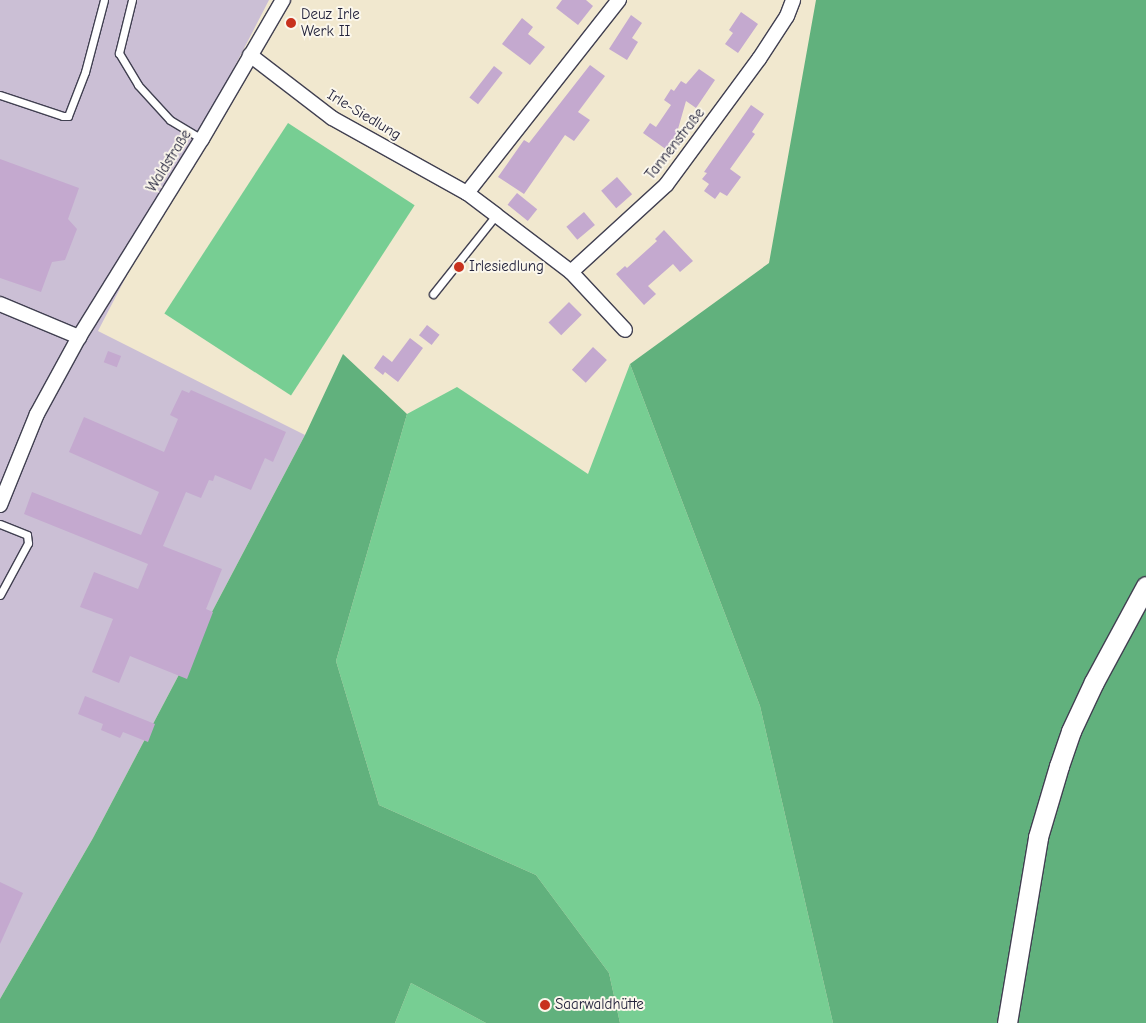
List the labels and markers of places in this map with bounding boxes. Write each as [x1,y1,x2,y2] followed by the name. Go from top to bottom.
[301,5,360,40] place label: Deuz Irle Werk II
[285,17,297,29] marker: Deuz Irle Werk II
[469,258,544,276] place label: Irlesiedlung
[453,261,465,273] marker: Irlesiedlung
[555,996,644,1014] place label: Saarwaldhütte
[539,999,551,1011] marker: Saarwaldhütte

